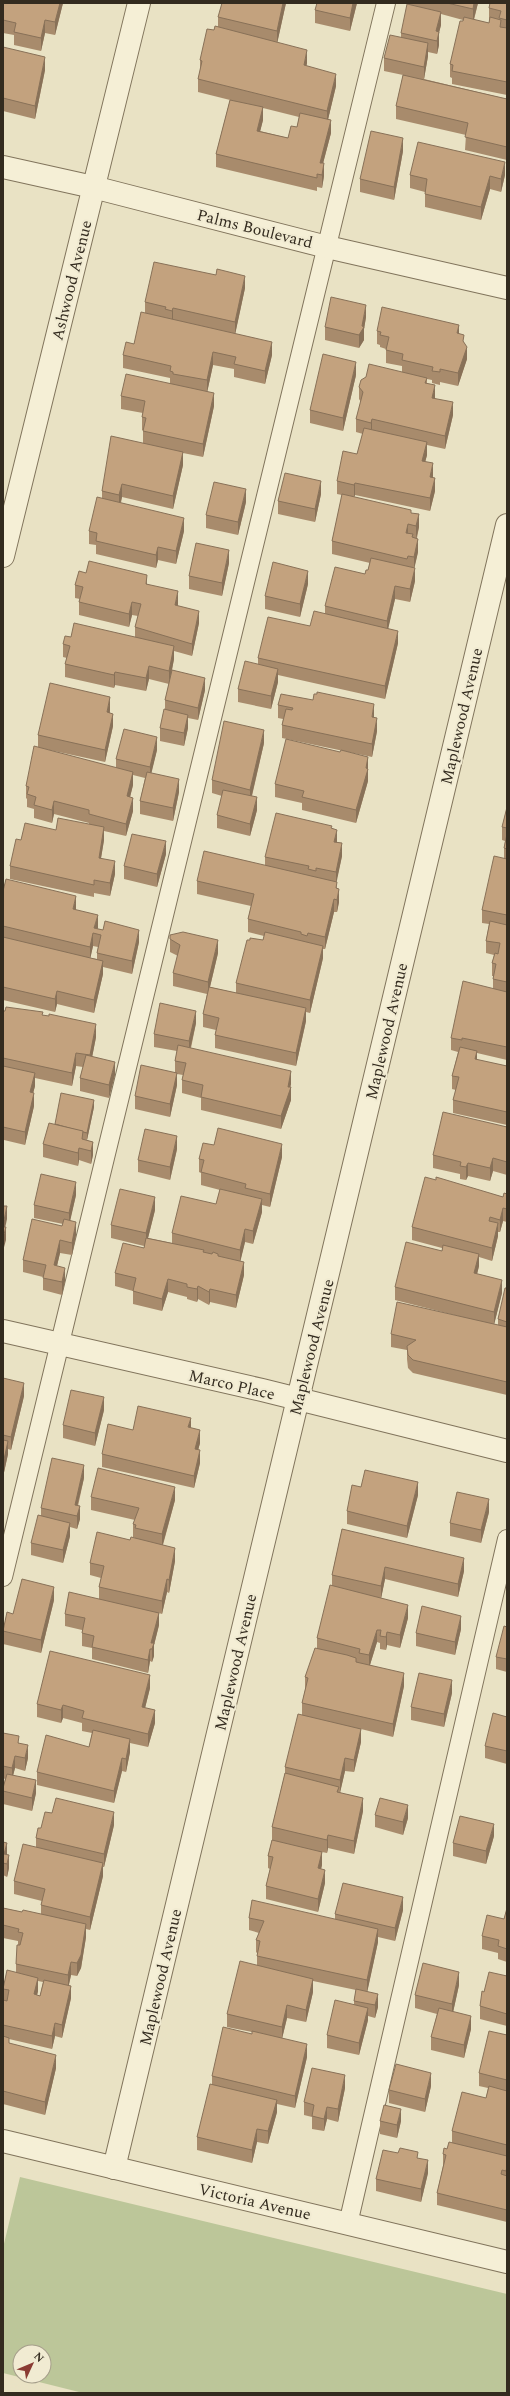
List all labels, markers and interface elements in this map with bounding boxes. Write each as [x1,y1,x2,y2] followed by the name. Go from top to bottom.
[194,203,315,255] street label: Palms Boulevard
[45,218,99,343] street label: Ashwood Avenue
[435,645,489,787] street label: Maplewood Avenue
[360,960,414,1102] street label: Maplewood Avenue
[283,1276,341,1418] street label: Maplewood Avenue
[186,1363,277,1407] street label: Marco Place
[209,1591,263,1733] street label: Maplewood Avenue
[134,1906,188,2048] street label: Maplewood Avenue
[196,2177,313,2227] street label: Victoria Avenue
[12,2344,52,2384] north arrow
[30,2348,48,2367] text: N

